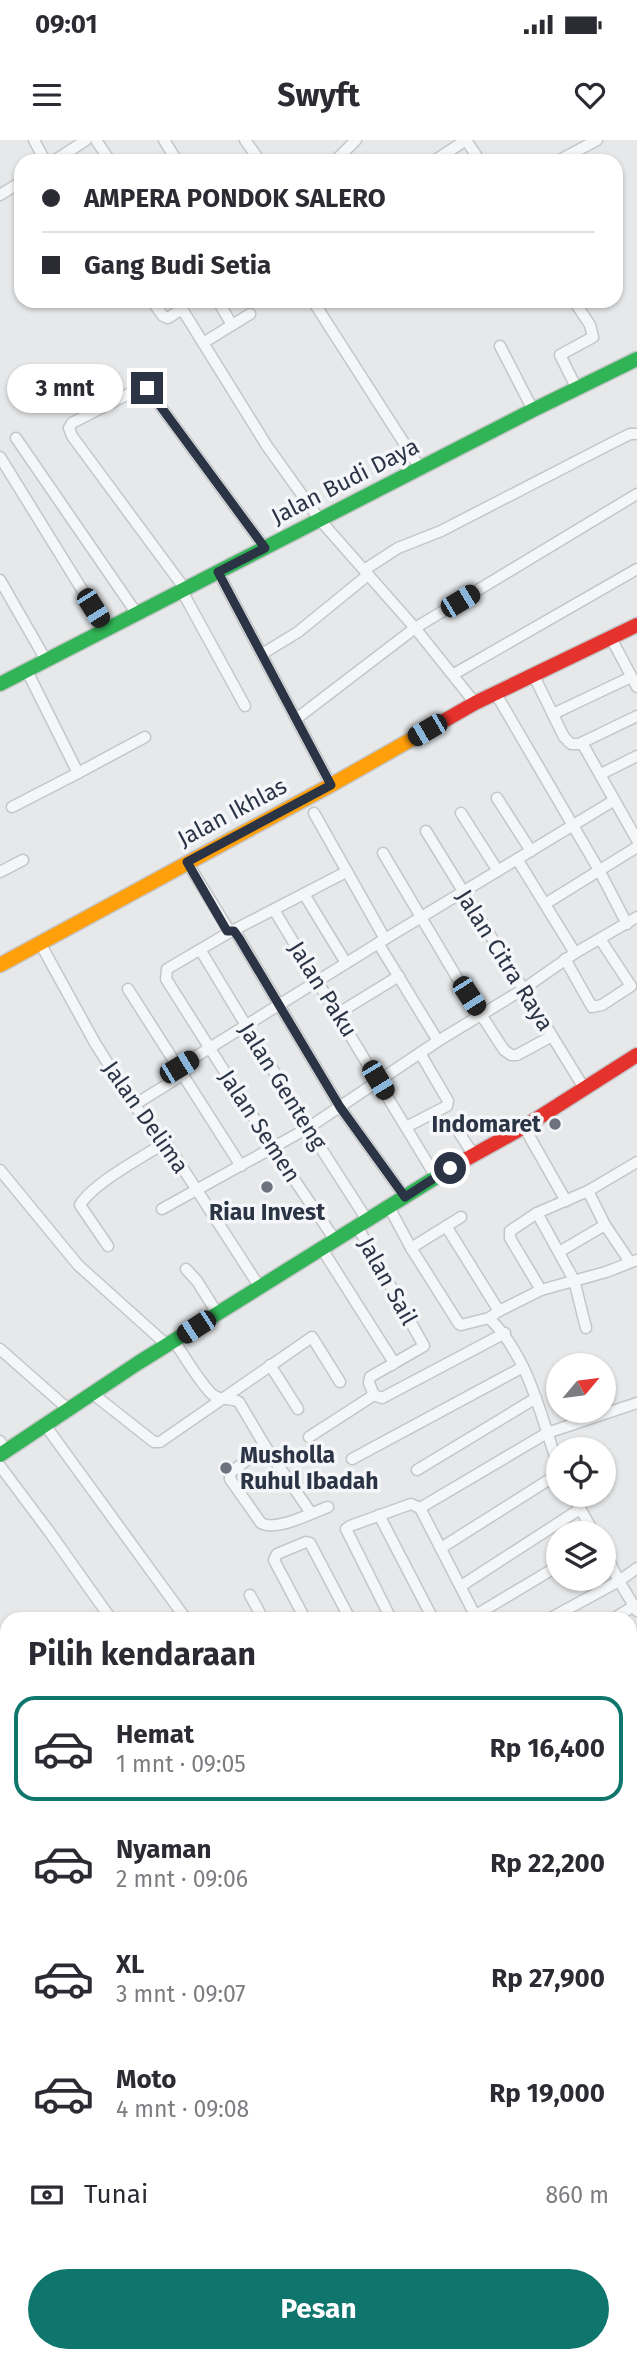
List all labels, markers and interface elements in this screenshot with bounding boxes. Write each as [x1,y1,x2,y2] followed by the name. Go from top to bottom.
[35,9,97,40] text: 09:01
[28,76,66,114] icon: menu
[277,76,360,114] text: Swyft
[571,76,609,114] icon: heart
[84,183,386,214] text: AMPERA PONDOK SALERO
[84,250,271,281] text: Gang Budi Setia
[7,364,122,412] callout: 3 mnt
[131,372,163,404] route end
[36,374,95,402] text: 3 mnt
[267,432,423,530] street label: Jalan Budi Daya
[437,581,484,621] car
[73,585,114,631] car
[404,710,451,750] car
[173,772,291,852] street label: Jalan Ikhlas
[450,884,560,1036] street label: Jalan Citra Raya
[283,936,363,1042] street label: Jalan Paku
[449,973,490,1019] car
[233,1017,333,1155] street label: Jalan Genteng
[156,1047,203,1087] car
[97,1055,195,1179] street label: Jalan Delima
[359,1057,398,1103] car
[213,1064,307,1188] street label: Jalan Semen
[432,1110,542,1138] place label: Indomaret
[547,1116,563,1132] marker: Indomaret
[434,1152,466,1184] route start
[259,1179,275,1195] marker: Riau Invest
[209,1198,326,1226] place label: Riau Invest
[352,1232,424,1330] street label: Jalan Sail
[173,1307,220,1347] car
[546,1353,616,1423] north arrow
[546,1353,616,1591] map controls
[546,1437,616,1507] button: locate
[240,1441,379,1495] place label: Musholla Ruhul Ibadah
[218,1460,234,1476] marker: Musholla Ruhul Ibadah
[546,1521,616,1591] button: layers
[28,1635,256,1673] text: Pilih kendaraan
[32,1717,95,1780] icon: car
[116,1719,194,1750] text: Hemat
[490,1733,605,1764] text: Rp 16,400
[116,1750,246,1778] text: 1 mnt · 09:05
[32,1832,95,1895] icon: car
[116,1834,212,1865] text: Nyaman
[490,1848,605,1879] text: Rp 22,200
[116,1865,248,1893] text: 2 mnt · 09:06
[32,1947,95,2010] icon: car
[116,1949,144,1980] text: XL
[491,1963,605,1994] text: Rp 27,900
[116,1980,246,2008] text: 3 mnt · 09:07
[32,2062,95,2125] icon: car
[116,2064,176,2095] text: Moto
[489,2078,605,2109] text: Rp 19,000
[116,2095,249,2123] text: 4 mnt · 09:08
[28,2176,66,2214] icon: cash
[84,2179,148,2210] text: Tunai
[545,2181,609,2209] text: 860 m
[28,2269,609,2349] button: Pesan

